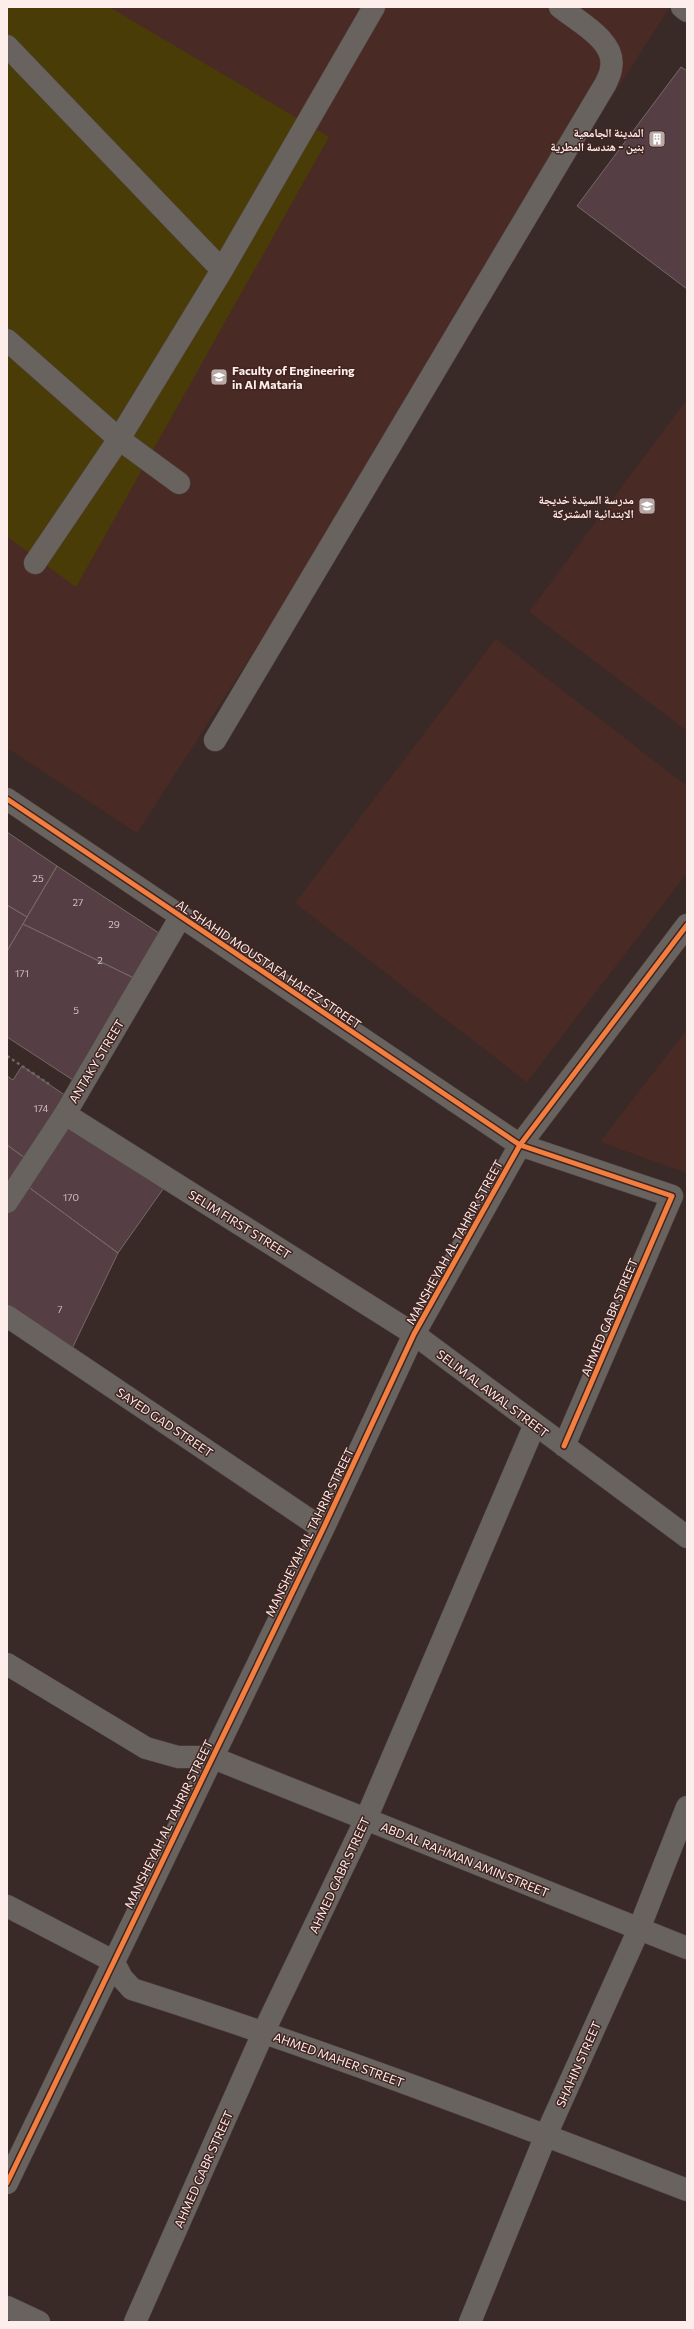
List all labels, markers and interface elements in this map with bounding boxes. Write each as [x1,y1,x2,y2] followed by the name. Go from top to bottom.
[550,125,644,155] place label: المدينة الجامعية بنين - هندسة المطرية
[647,129,667,149] building icon: المدينة الجامعية بنين - هندسة المطرية
[232,363,355,391] place label: Faculty of Engineering in Al Mataria
[209,367,229,387] school or university icon: Faculty of Engineering in Al Mataria
[539,492,634,521] place label: مدرسة السيدة خديجة الابتدائية المشتركة
[637,496,657,516] school or university icon: مدرسة السيدة خديجة الابتدائية المشتركة
[32,872,44,884] house number: 25
[73,896,83,908] house number: 27
[174,897,364,1032] street label: AL SHAHID MOUSTAFA HAFEZ STREET
[108,918,120,930] house number: 29
[97,954,103,966] house number: 2
[15,967,29,979] house number: 171
[73,1004,79,1016] house number: 5
[66,1016,127,1105] street label: ANTAKY STREET
[34,1102,48,1114] house number: 174
[403,1157,505,1327] street label: MANSHEYAH AL TAHRIR STREET
[186,1187,294,1261] street label: SELIM FIRST STREET
[63,1191,79,1203] house number: 170
[578,1256,640,1378] street label: AHMED GABR STREET
[57,1303,63,1315] house number: 7
[434,1346,552,1440] street label: SELIM AL AWAL STREET
[114,1385,216,1460] street label: SAYED GAD STREET
[262,1445,356,1619] street label: MANSHEYAH AL TAHRIR STREET
[121,1737,215,1911] street label: MANSHEYAH AL TAHRIR STREET
[306,1814,372,1935] street label: AHMED GABR STREET
[379,1819,551,1899] street label: ABD AL RAHMAN AMIN STREET
[553,2019,603,2109] street label: SHAHIN STREET
[272,2029,406,2089] street label: AHMED MAHER STREET
[171,2108,235,2230] street label: AHMED GABR STREET

